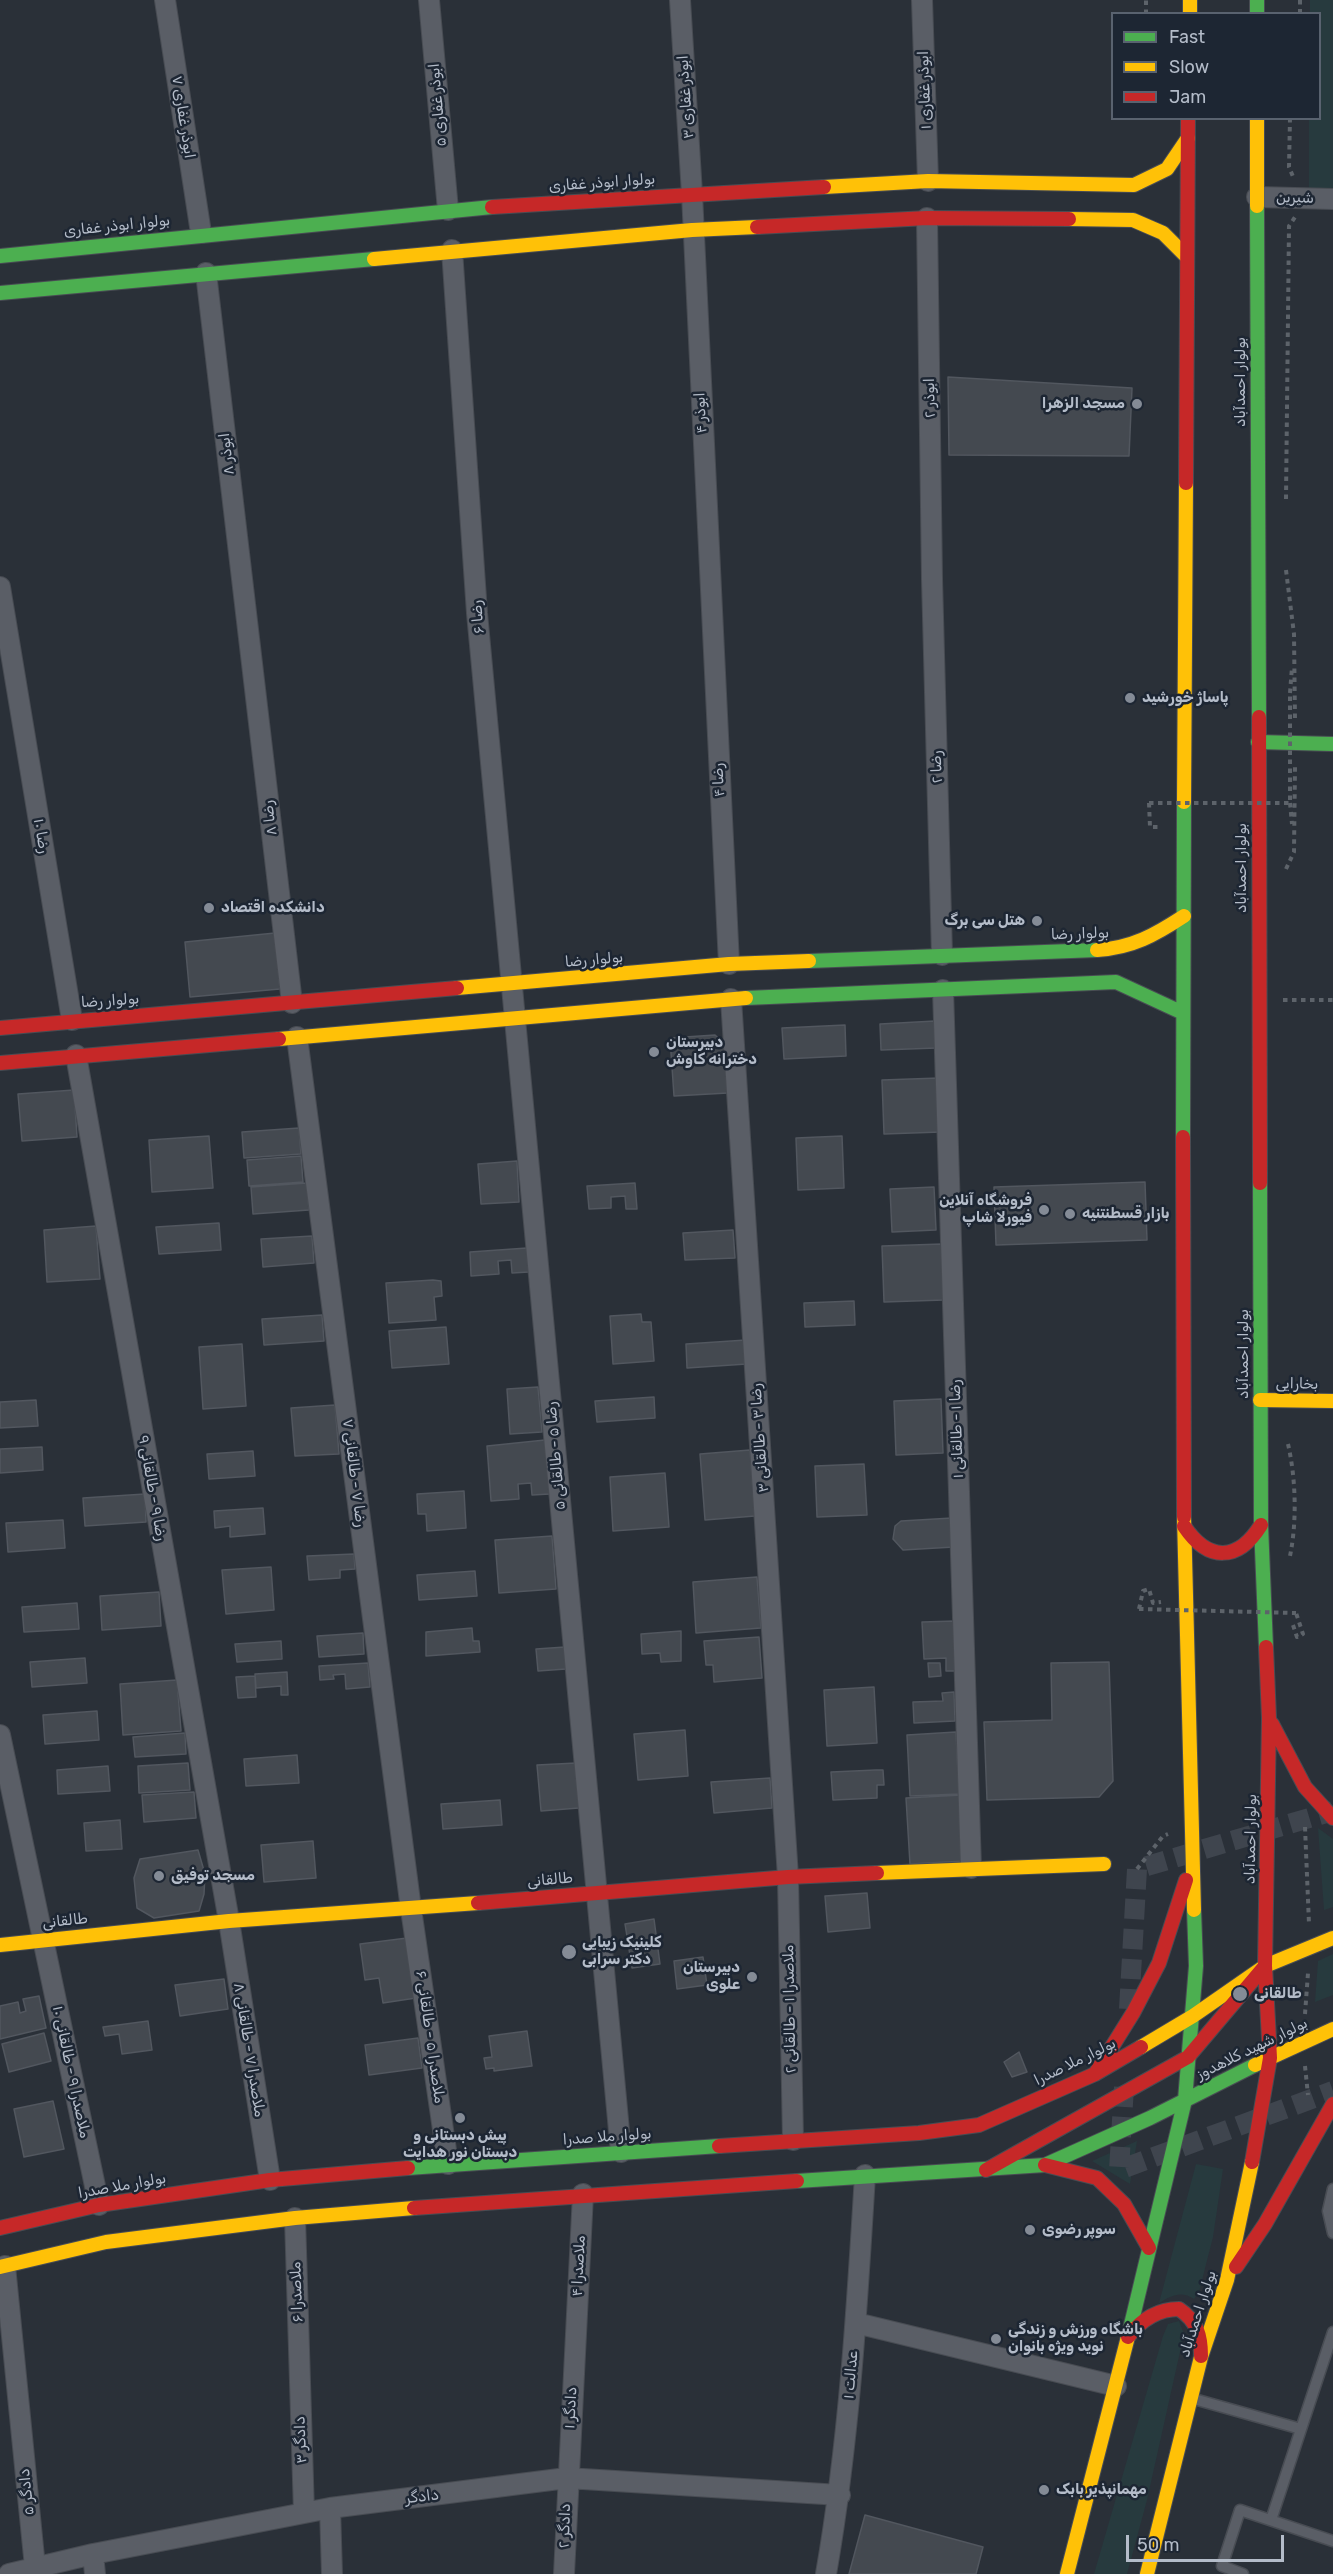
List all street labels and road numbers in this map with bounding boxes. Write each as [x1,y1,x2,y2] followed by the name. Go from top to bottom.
[915,50,935,130] street label: ابوذر غفاری ۱
[674,55,698,139] street label: ابوذر غفاری ۳
[425,63,451,147] street label: ابوذر غفاری ۵
[168,74,198,160] street label: ابوذر غفاری ۷
[548,170,656,196] street label: بولوار ابوذر غفاری
[1276,189,1314,207] street label: شیرین
[63,211,171,241] street label: بولوار ابوذر غفاری
[1232,337,1250,427] street label: بولوار احمدآباد
[921,378,939,418] street label: ابوذر ۲
[691,392,711,434] street label: ابوذر ۴
[215,432,239,476] street label: ابوذر ۸
[468,599,488,635] street label: رضا ۶
[927,750,947,784] street label: رضا ۲
[709,762,729,798] street label: رضا ۴
[259,799,281,837] street label: رضا ۸
[29,817,53,855] street label: رضا ۱۰
[1233,823,1251,913] street label: بولوار احمدآباد
[1051,924,1109,944] street label: بولوار رضا
[564,948,624,972] street label: بولوار رضا
[80,990,140,1012] street label: بولوار رضا
[1235,1309,1253,1399] street label: بولوار احمدآباد
[1275,1375,1319,1393] street label: بخارایی
[946,1379,968,1479] street label: رضا ۱ - طالقانی ۱
[747,1383,773,1493] street label: رضا ۳ - طالقانی ۳
[542,1401,570,1511] street label: رضا ۵ - طالقانی ۵
[338,1418,370,1528] street label: رضا ۷ - طالقانی ۷
[134,1434,170,1542] street label: رضا ۹ - طالقانی ۹
[1241,1794,1261,1884] street label: بولوار احمدآباد
[526,1869,574,1891] street label: طالقانی
[41,1910,89,1932] street label: طالقانی
[780,1944,800,2074] street label: ملاصدرا ۱ - طالقانی ۲
[412,1969,448,2105] street label: ملاصدرا ۵ - طالقانی ۶
[229,1982,269,2118] street label: ملاصدرا ۷ - طالقانی ۸
[48,2004,94,2140] street label: ملاصدرا ۹ - طالقانی ۱۰
[1193,2014,1311,2084] street label: بولوار شهید کلاهدوز
[1031,2034,1119,2090] street label: بولوار ملا صدرا
[562,2125,652,2149] street label: بولوار ملا صدرا
[77,2169,167,2203] street label: بولوار ملا صدرا
[568,2235,590,2297] street label: ملاصدرا ۴
[287,2261,307,2323] street label: ملاصدرا ۶
[1176,2268,1220,2360] street label: بولوار احمدآباد
[840,2350,862,2400] street label: عدالت ۱
[561,2386,581,2430] street label: دادگر ۱
[291,2416,311,2464] street label: دادگر ۳
[16,2468,38,2516] street label: دادگر ۵
[404,2486,440,2508] street label: دادگر
[555,2503,575,2549] street label: دادگر ۲

